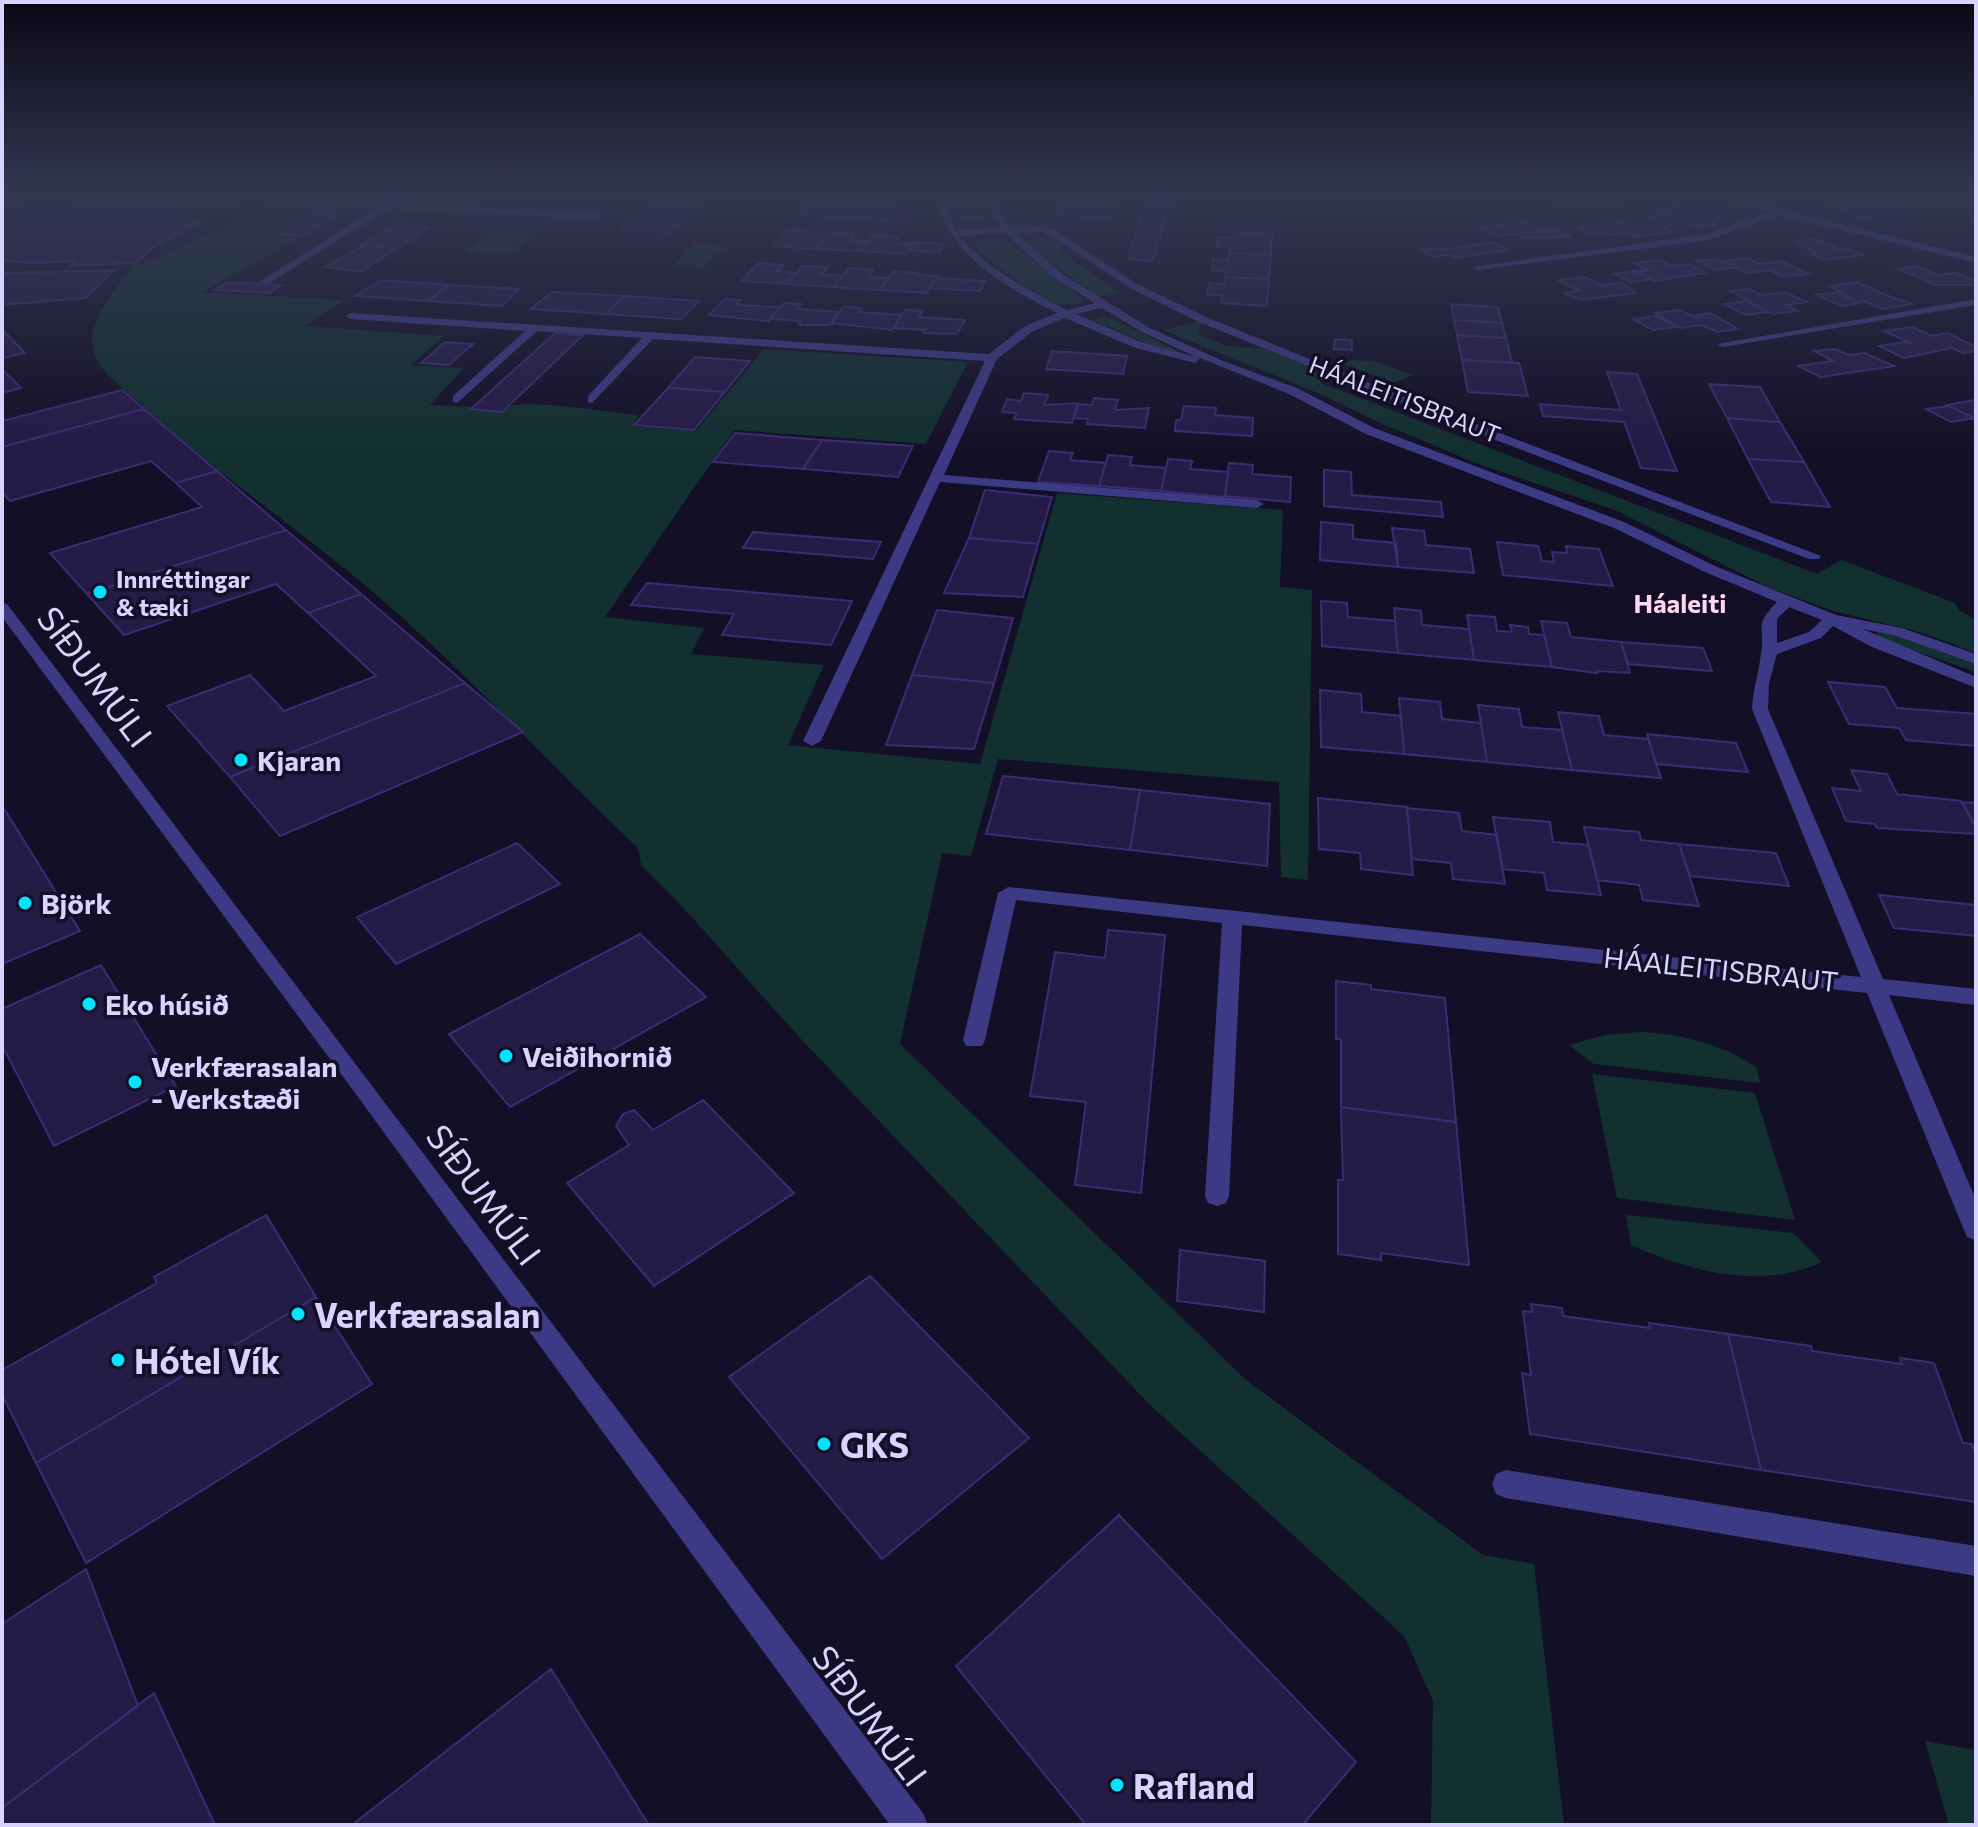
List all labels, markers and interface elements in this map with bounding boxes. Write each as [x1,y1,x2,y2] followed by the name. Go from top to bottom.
[1305,349,1505,449] street label: HÁALEITISBRAUT
[116,564,250,621] place label: Innréttingar & tæki
[91,583,109,601] marker: Innréttingar & tæki
[1633,587,1727,618] district label: Háaleiti
[30,597,162,755] street label: SÍÐUMÚLI
[257,743,341,777] place label: Kjaran
[232,751,250,769] marker: Kjaran
[41,886,112,920] place label: Björk
[16,894,34,912] marker: Björk
[1602,940,1840,998] street label: HÁALEITISBRAUT
[105,987,229,1021] place label: Eko húsið
[80,995,98,1013] marker: Eko húsið
[522,1039,672,1073] place label: Veiðihornið
[497,1047,515,1065] marker: Veiðihornið
[151,1049,337,1115] place label: Verkfærasalan - Verkstæði
[126,1073,144,1091] marker: Verkfærasalan - Verkstæði
[419,1115,551,1273] street label: SÍÐUMÚLI
[314,1293,540,1335] place label: Verkfærasalan
[289,1305,307,1323] marker: Verkfærasalan
[134,1339,281,1381] place label: Hótel Vík
[109,1351,127,1369] marker: Hótel Vík
[840,1423,909,1465] place label: GKS
[815,1435,833,1453] marker: GKS
[805,1636,937,1794] street label: SÍÐUMÚLI
[1133,1764,1255,1806] place label: Rafland
[1108,1776,1126,1794] marker: Rafland

